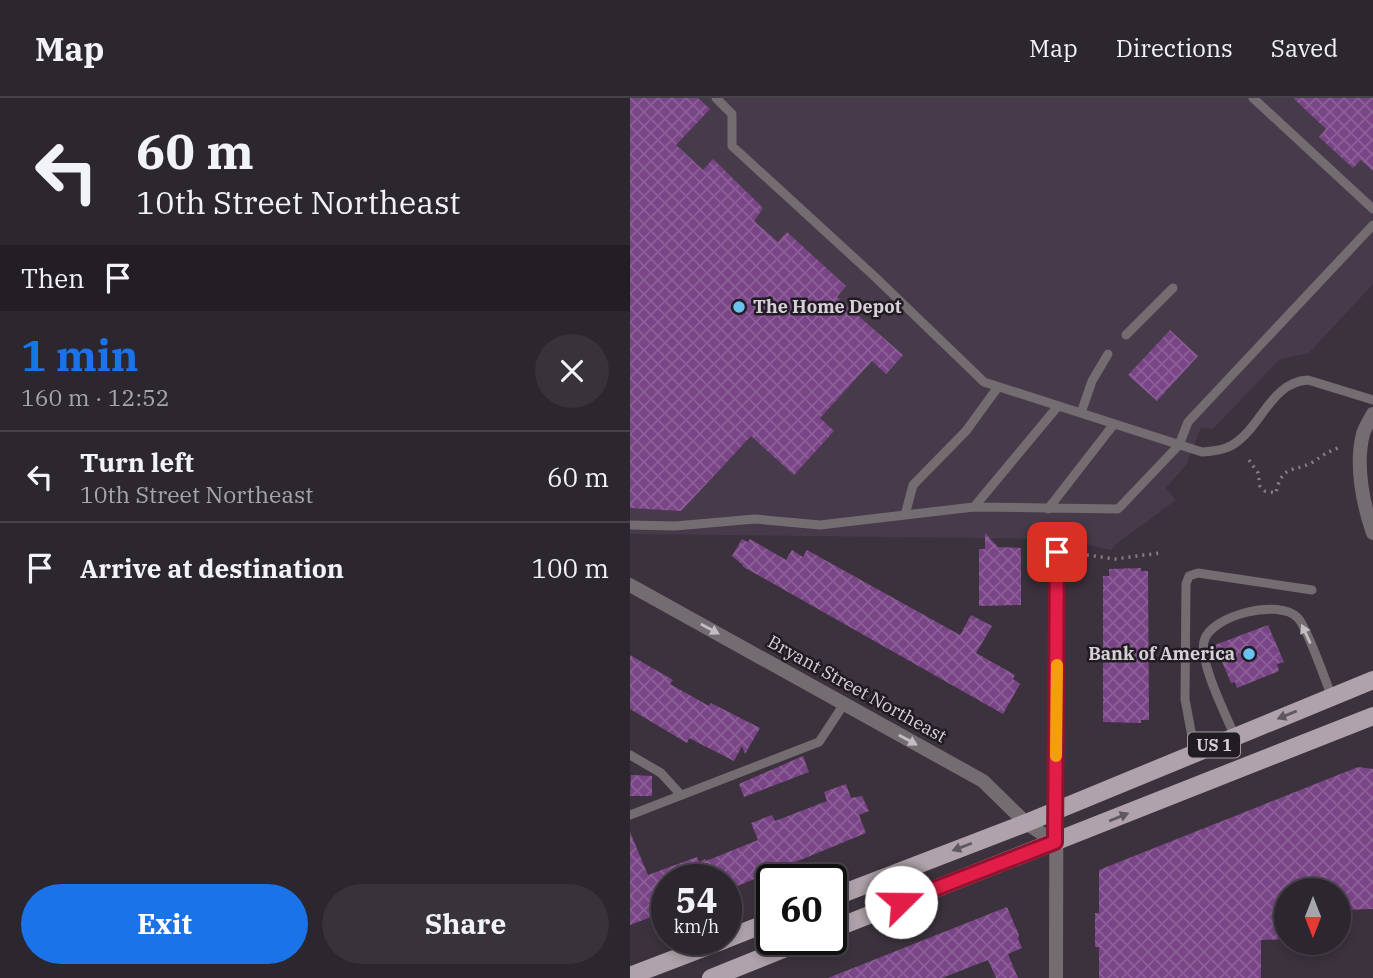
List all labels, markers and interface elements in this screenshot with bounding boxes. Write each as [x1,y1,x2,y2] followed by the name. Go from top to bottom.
[35,27,104,70] text: Map
[1029,32,1078,64] text: Map
[1116,32,1233,64] text: Directions
[1271,32,1338,64] text: Saved
[136,119,254,182] text: 60 m
[21,126,112,217] icon: left
[136,181,461,223] text: 10th Street Northeast
[99,259,137,297] icon: arrive
[21,261,85,295] text: Then
[753,295,902,318] place label: The Home Depot
[731,299,747,315] marker: The Home Depot
[21,328,139,383] text: 1 min
[535,334,609,408] button: close
[21,382,170,412] text: 160 m · 12:52
[80,445,194,479] text: Turn left
[21,458,59,496] icon: left
[547,460,609,494] text: 60 m
[80,479,313,509] text: 10th Street Northeast
[1027,522,1087,582] pin
[1038,533,1076,571] icon: arrive
[21,549,59,587] icon: arrive
[80,551,344,585] text: Arrive at destination
[531,551,609,585] text: 100 m
[700,623,719,635] one-way arrow
[1300,624,1311,644] one-way arrow
[764,630,951,747] street label: Bryant Street Northeast
[1088,642,1235,665] place label: Bank of America
[1241,646,1257,662] marker: Bank of America
[1276,710,1297,721] one-way arrow
[1188,732,1240,758] road number: US 1
[899,734,918,746] one-way arrow
[1108,811,1129,822] one-way arrow
[952,842,973,853] one-way arrow
[756,864,847,955] speed limit sign: 60
[864,865,938,939] position arrow
[675,877,718,923] text: 54
[1274,878,1351,956] north arrow
[1274,878,1351,955] map controls
[21,884,308,964] button: Exit
[322,884,609,964] button: Share
[674,915,719,938] text: km/h

